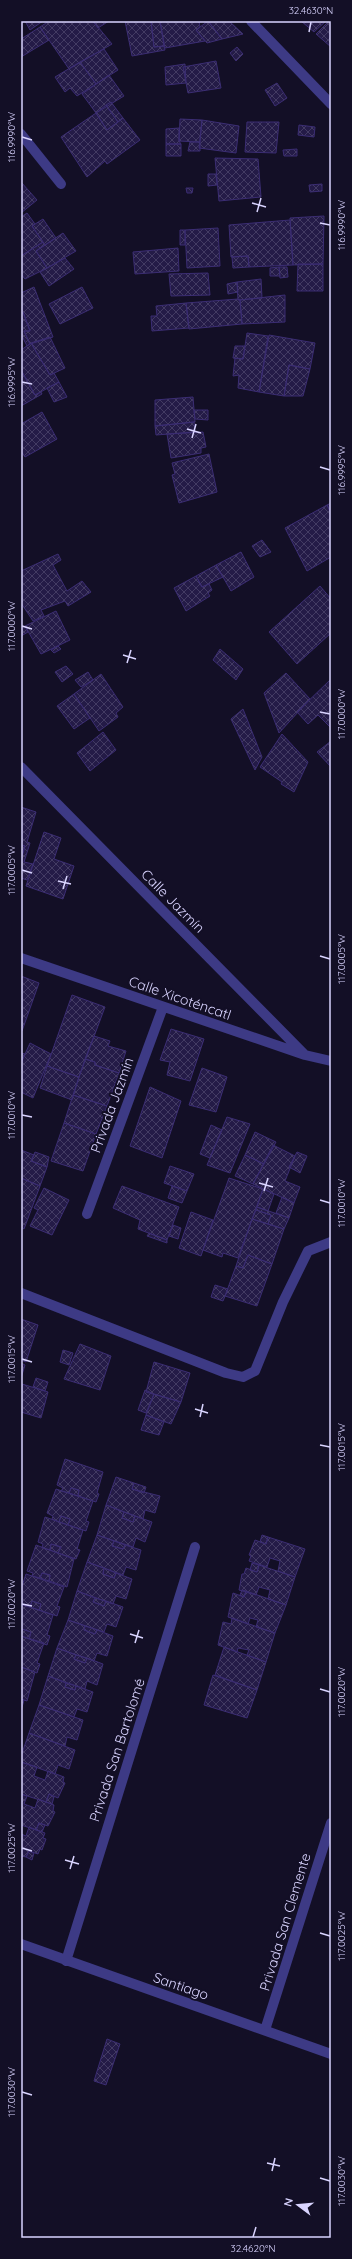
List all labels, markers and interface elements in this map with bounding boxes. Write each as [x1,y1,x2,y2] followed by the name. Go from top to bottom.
[289,4,333,17] text: 32.4630°N
[5,112,18,162] text: 116.9990°W
[335,200,348,250] text: 116.9990°W
[5,357,18,407] text: 116.9995°W
[335,445,348,495] text: 116.9995°W
[5,600,18,651] text: 117.0000°W
[335,688,348,739] text: 117.0000°W
[5,845,18,895] text: 117.0005°W
[137,865,209,937] street label: Calle Jazmín
[335,934,348,984] text: 117.0005°W
[126,972,234,1024] street label: Calle Xicoténcatl
[86,1055,138,1155] street label: Privada Jazmín
[5,1091,18,1139] text: 117.0010°W
[335,1179,348,1227] text: 117.0010°W
[5,1335,18,1383] text: 117.0015°W
[335,1423,348,1471] text: 117.0015°W
[5,1579,18,1629] text: 117.0020°W
[335,1667,348,1717] text: 117.0020°W
[85,1676,149,1824] street label: Privada San Bartolomé
[5,1823,18,1873] text: 117.0025°W
[255,1851,315,1993] street label: Privada San Clemente
[335,1911,348,1961] text: 117.0025°W
[151,1968,211,2004] street label: Santiago
[5,2067,18,2117] text: 117.0030°W
[335,2156,348,2206] text: 117.0030°W
[278,2185,318,2225] north arrow
[281,2196,296,2208] text: N
[230,2242,276,2255] text: 32.4620°N

